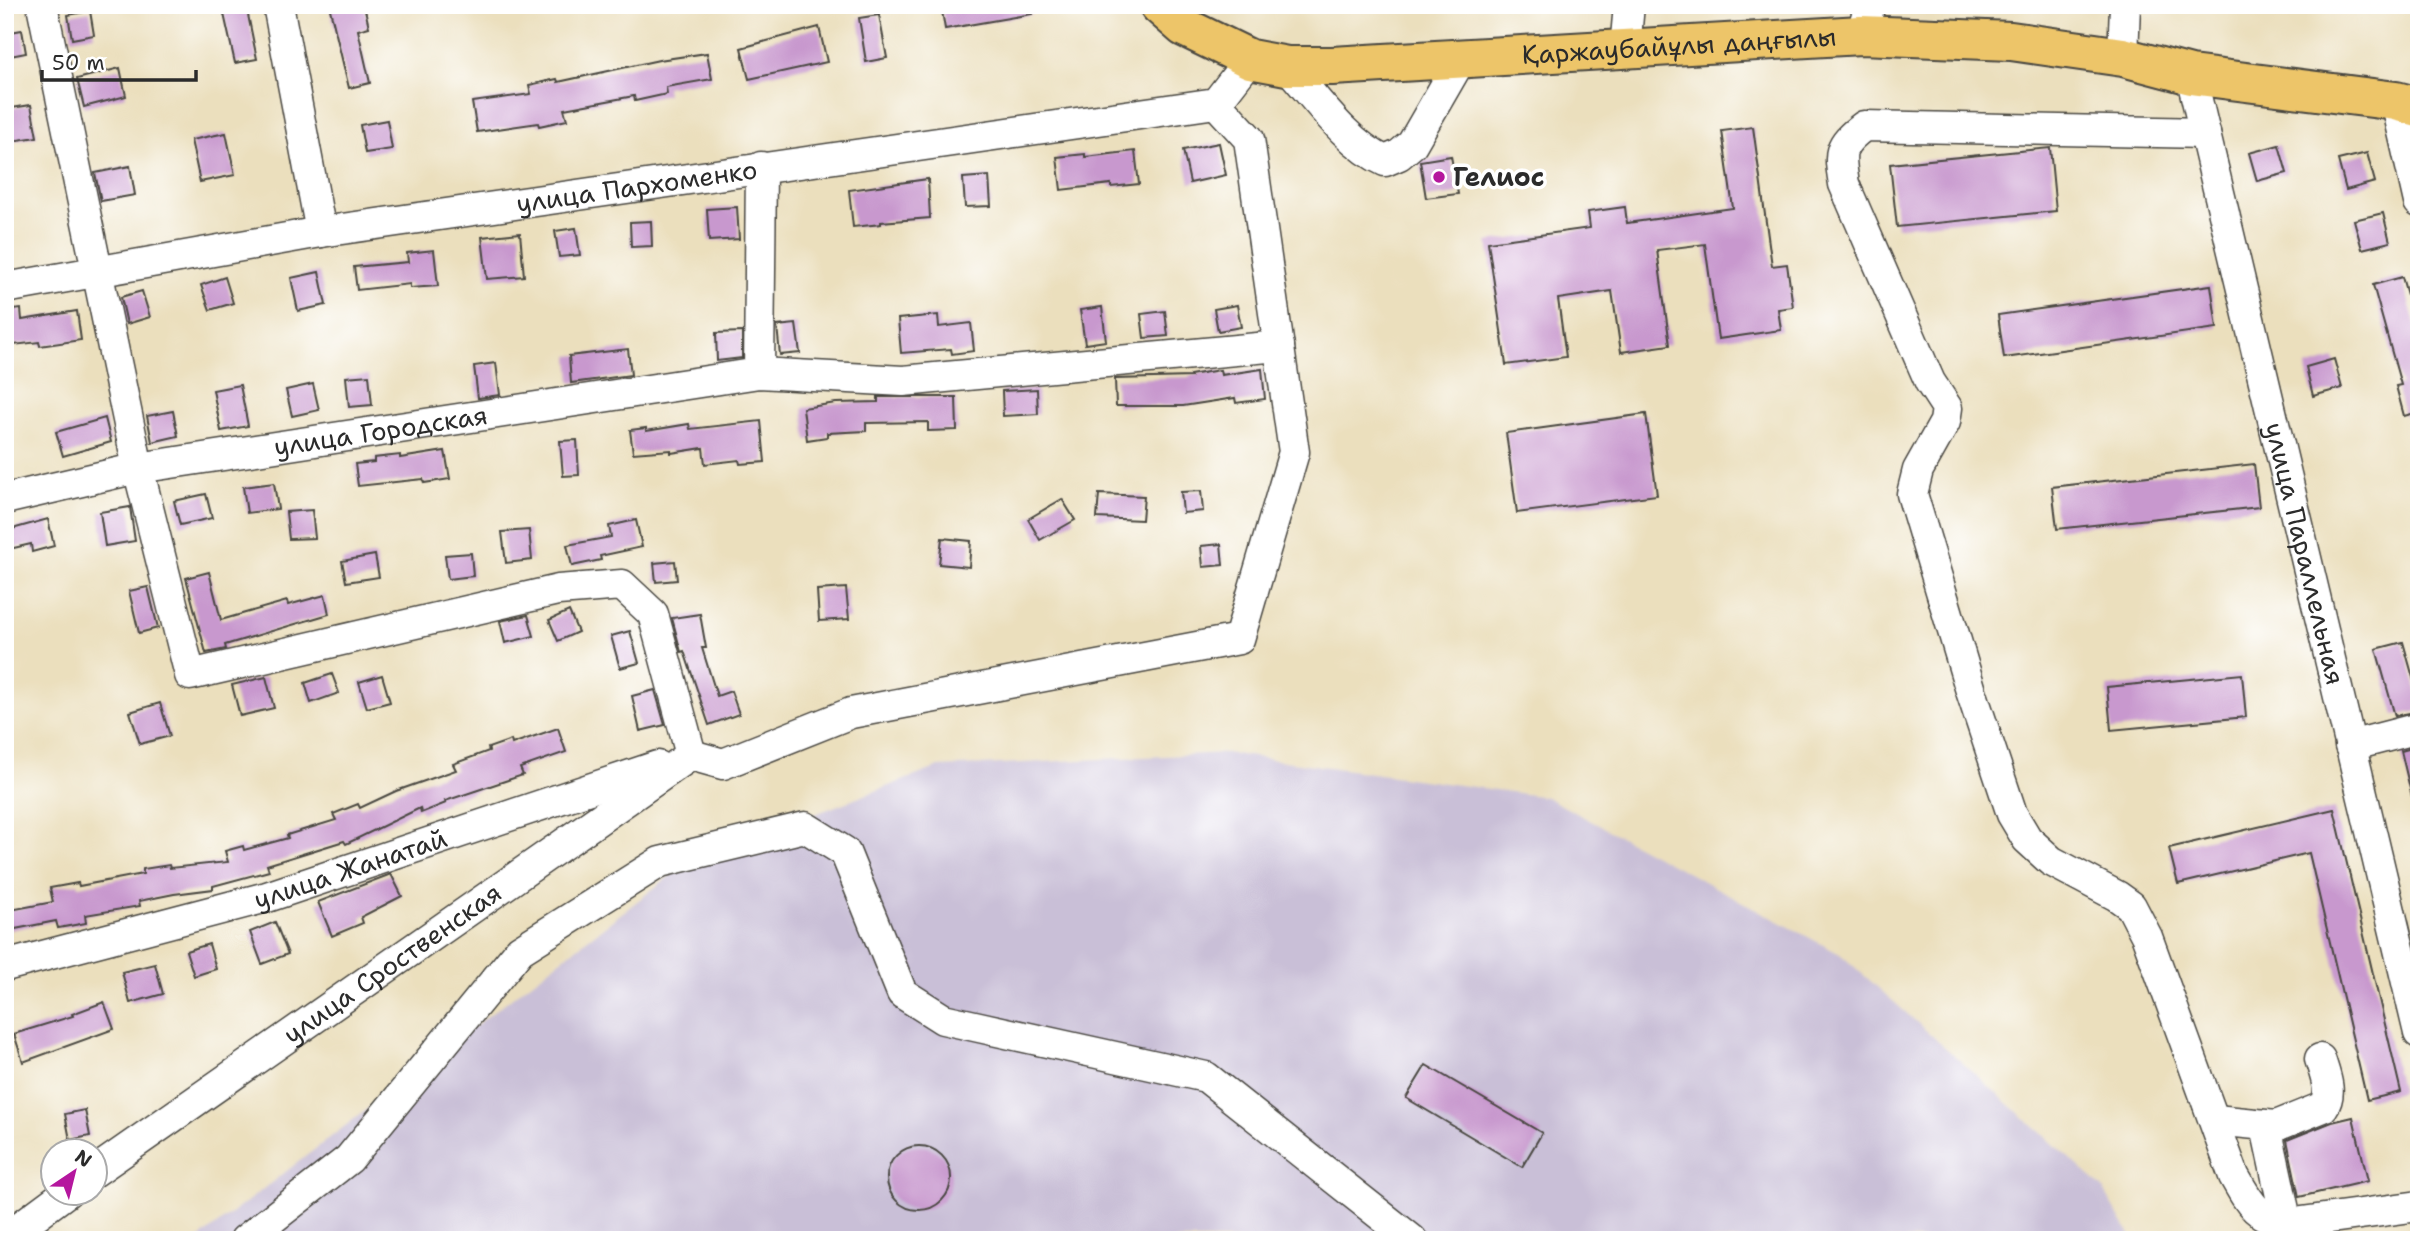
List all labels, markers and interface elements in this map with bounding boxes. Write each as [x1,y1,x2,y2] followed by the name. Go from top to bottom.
[1521,18,1837,72] street label: Қаржаубайұлы даңғылы
[42,38,196,82] scale bar
[52,49,105,77] text: 50 m
[514,151,760,221] street label: улица Пархоменко
[1453,159,1545,194] place label: Гелиос
[1431,169,1447,185] marker: Гелиос
[271,397,490,464] street label: улица Городская
[2257,419,2354,688] street label: улица Параллельная
[250,820,452,917] street label: улица Жанатай
[276,875,508,1052] street label: улица Сроственская
[38,1136,108,1206] north arrow
[70,1144,97,1173] text: N

